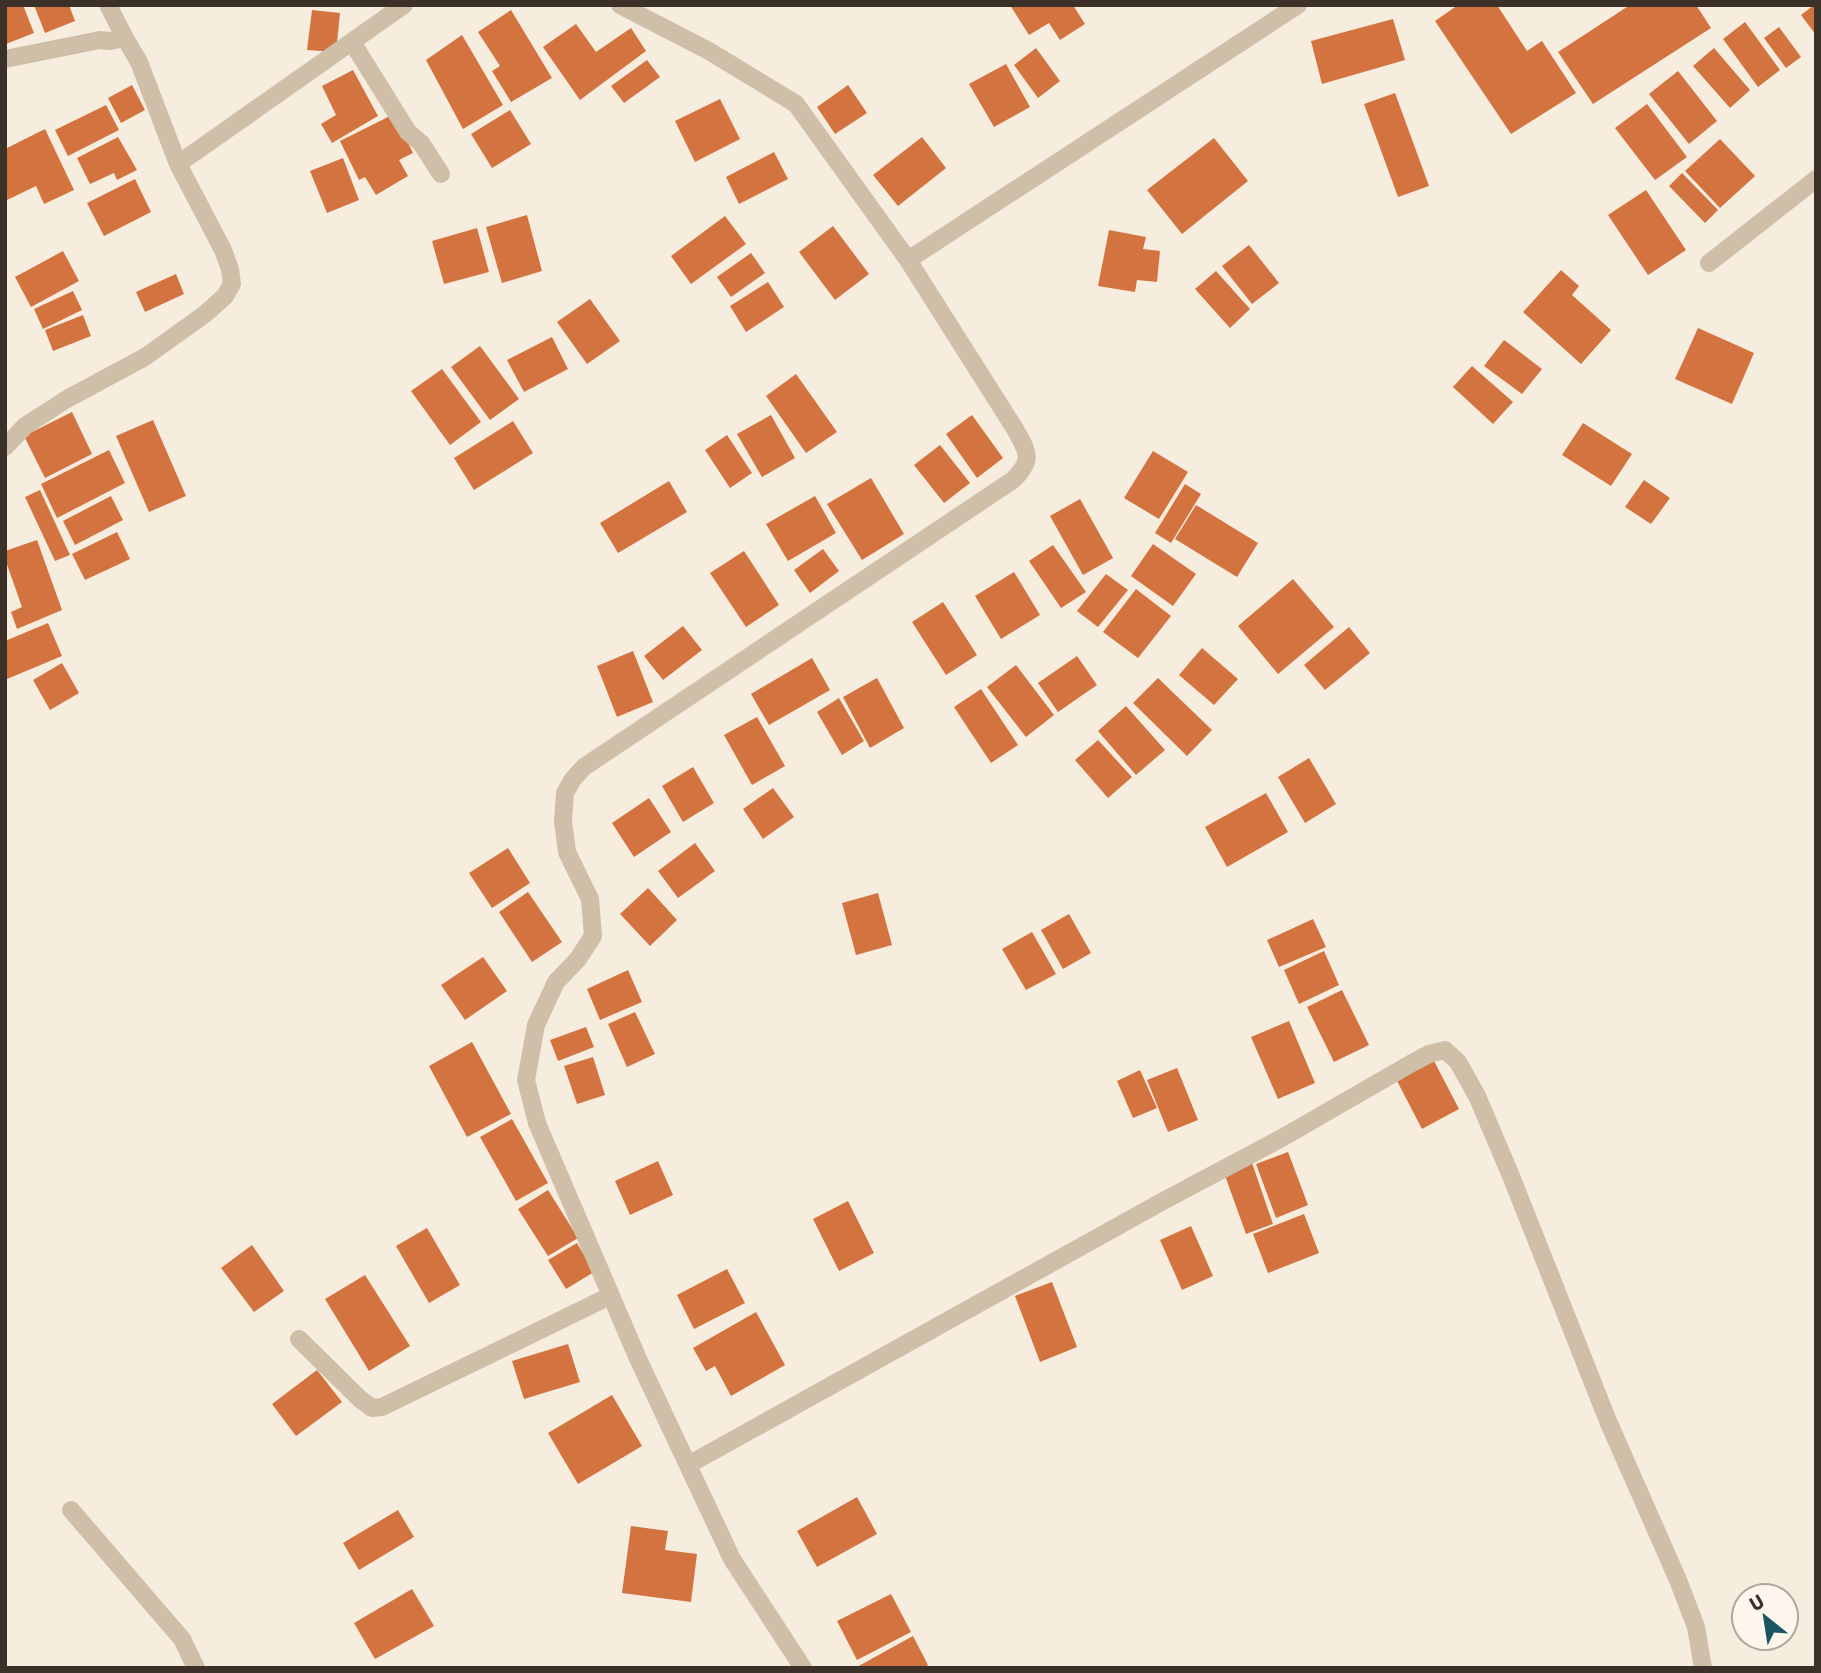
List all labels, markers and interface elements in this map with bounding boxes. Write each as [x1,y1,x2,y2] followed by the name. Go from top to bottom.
[1730,1582,1800,1652] north arrow
[1744,1588,1769,1618] text: U

